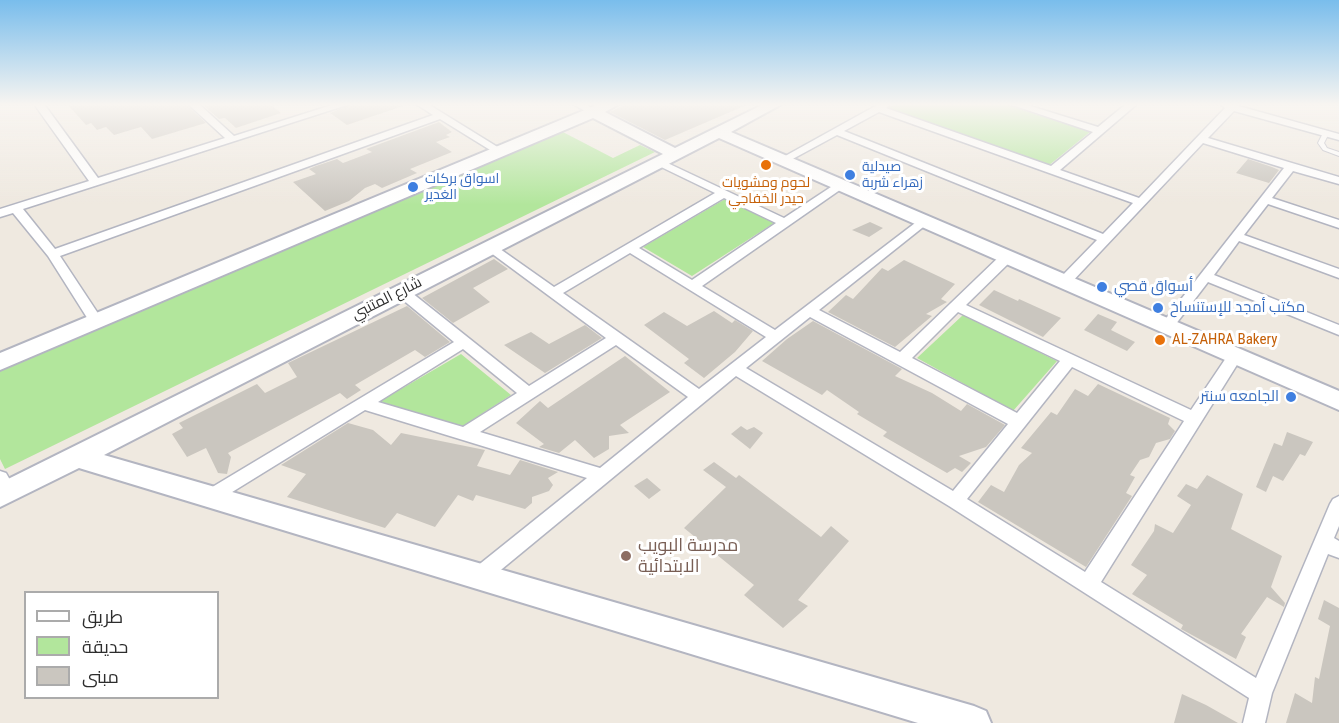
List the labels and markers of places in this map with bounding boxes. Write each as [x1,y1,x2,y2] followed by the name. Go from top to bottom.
[759,158,773,172] marker: لحوم ومشويات حيدر الخفاجي
[862,159,923,192] place label: صيدلية زهراء شربة
[843,168,857,182] marker: صيدلية زهراء شربة
[425,171,499,204] place label: اسواق بركات الغدير
[722,175,810,208] place label: لحوم ومشويات حيدر الخفاجي
[406,180,420,194] marker: اسواق بركات الغدير
[1114,278,1193,296] place label: أسواق قصي
[1095,280,1109,294] marker: أسواق قصي
[1170,299,1305,317] place label: مكتب أمجد للإستنساخ
[1151,301,1165,315] marker: مكتب أمجد للإستنساخ
[1172,331,1277,349] place label: AL-ZAHRA Bakery
[1153,333,1167,347] marker: AL-ZAHRA Bakery
[1200,388,1279,406] place label: الجامعه سنتر
[1284,390,1298,404] marker: الجامعه سنتر
[638,535,738,578] place label: مدرسة البويب الابتدائية
[619,549,633,563] marker: مدرسة البويب الابتدائية

